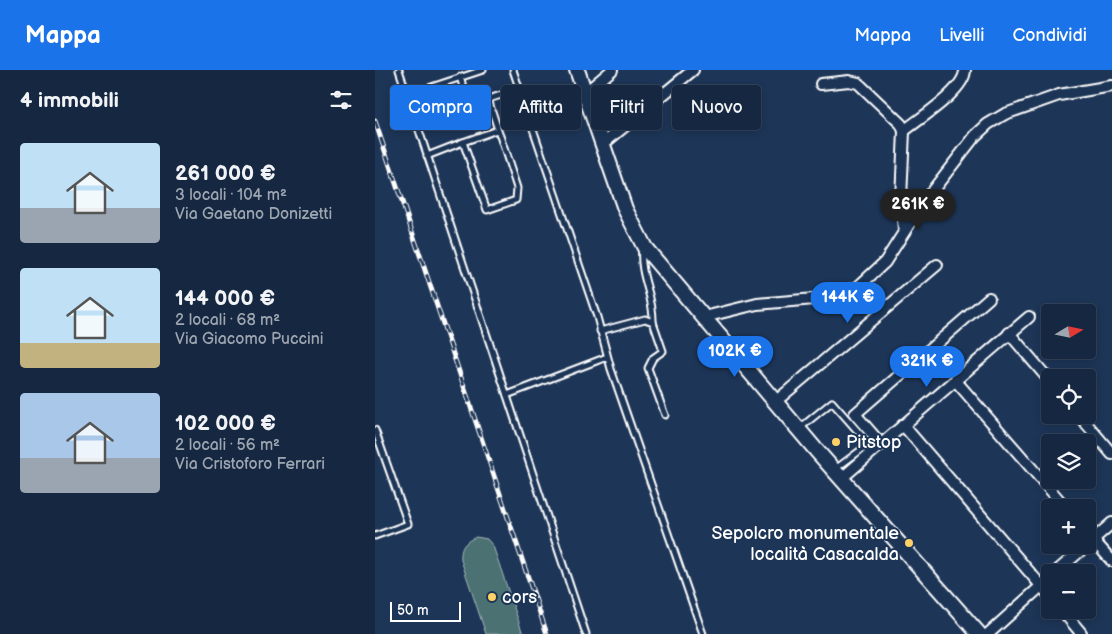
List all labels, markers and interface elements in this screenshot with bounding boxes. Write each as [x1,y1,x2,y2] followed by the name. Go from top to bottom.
[25,21,101,50] text: Mappa
[854,25,911,46] text: Mappa
[939,25,985,46] text: Livelli
[1013,25,1087,46] text: Condividi
[390,85,491,130] chip: Compra
[501,85,581,130] chip: Affitta
[591,85,662,130] chip: Filtri
[672,85,761,130] chip: Nuovo
[327,86,355,114] icon: filters
[20,88,119,113] text: 4 immobili
[175,161,276,186] text: 261 000 €
[60,163,120,223] icon: home
[175,186,287,205] text: 3 locali · 104 m²
[877,189,959,231] pin: 261K €
[891,195,945,214] text: 261K €
[175,205,332,224] text: Via Gaetano Donizetti
[807,282,889,324] pin: 144K €
[175,286,275,311] text: 144 000 €
[60,288,120,348] icon: home
[822,288,874,307] text: 144K €
[1041,304,1096,359] north arrow
[1041,304,1096,619] map controls
[175,311,280,330] text: 2 locali · 68 m²
[175,330,324,349] text: Via Giacomo Puccini
[694,336,776,378] pin: 102K €
[708,342,762,361] text: 102K €
[886,346,968,388] pin: 321K €
[901,352,953,371] text: 321K €
[1041,369,1096,424] button: locate
[175,411,276,436] text: 102 000 €
[60,413,120,473] icon: home
[846,432,901,453] place label: Pitstop
[1041,434,1096,489] button: layers
[175,436,280,455] text: 2 locali · 56 m²
[830,436,842,448] marker: Pitstop
[175,455,325,474] text: Via Cristoforo Ferrari
[1041,499,1096,554] button: +
[711,523,899,565] place label: Sepolcro monumentale località Casacalda
[903,537,915,549] marker: Sepolcro monumentale località Casacalda
[1041,564,1096,619] button: −
[502,587,537,608] place label: cors
[486,591,498,603] marker: cors
[390,599,461,622] scale bar
[397,602,429,619] text: 50 m

